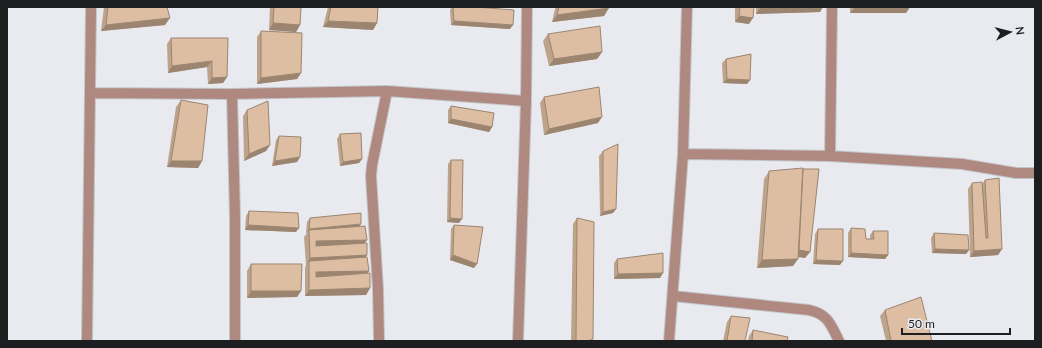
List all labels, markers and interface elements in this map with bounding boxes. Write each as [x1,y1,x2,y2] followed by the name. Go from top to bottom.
[990,12,1030,52] north arrow
[1013,26,1027,36] text: N
[902,310,1010,336] scale bar
[908,316,935,331] text: 50 m

